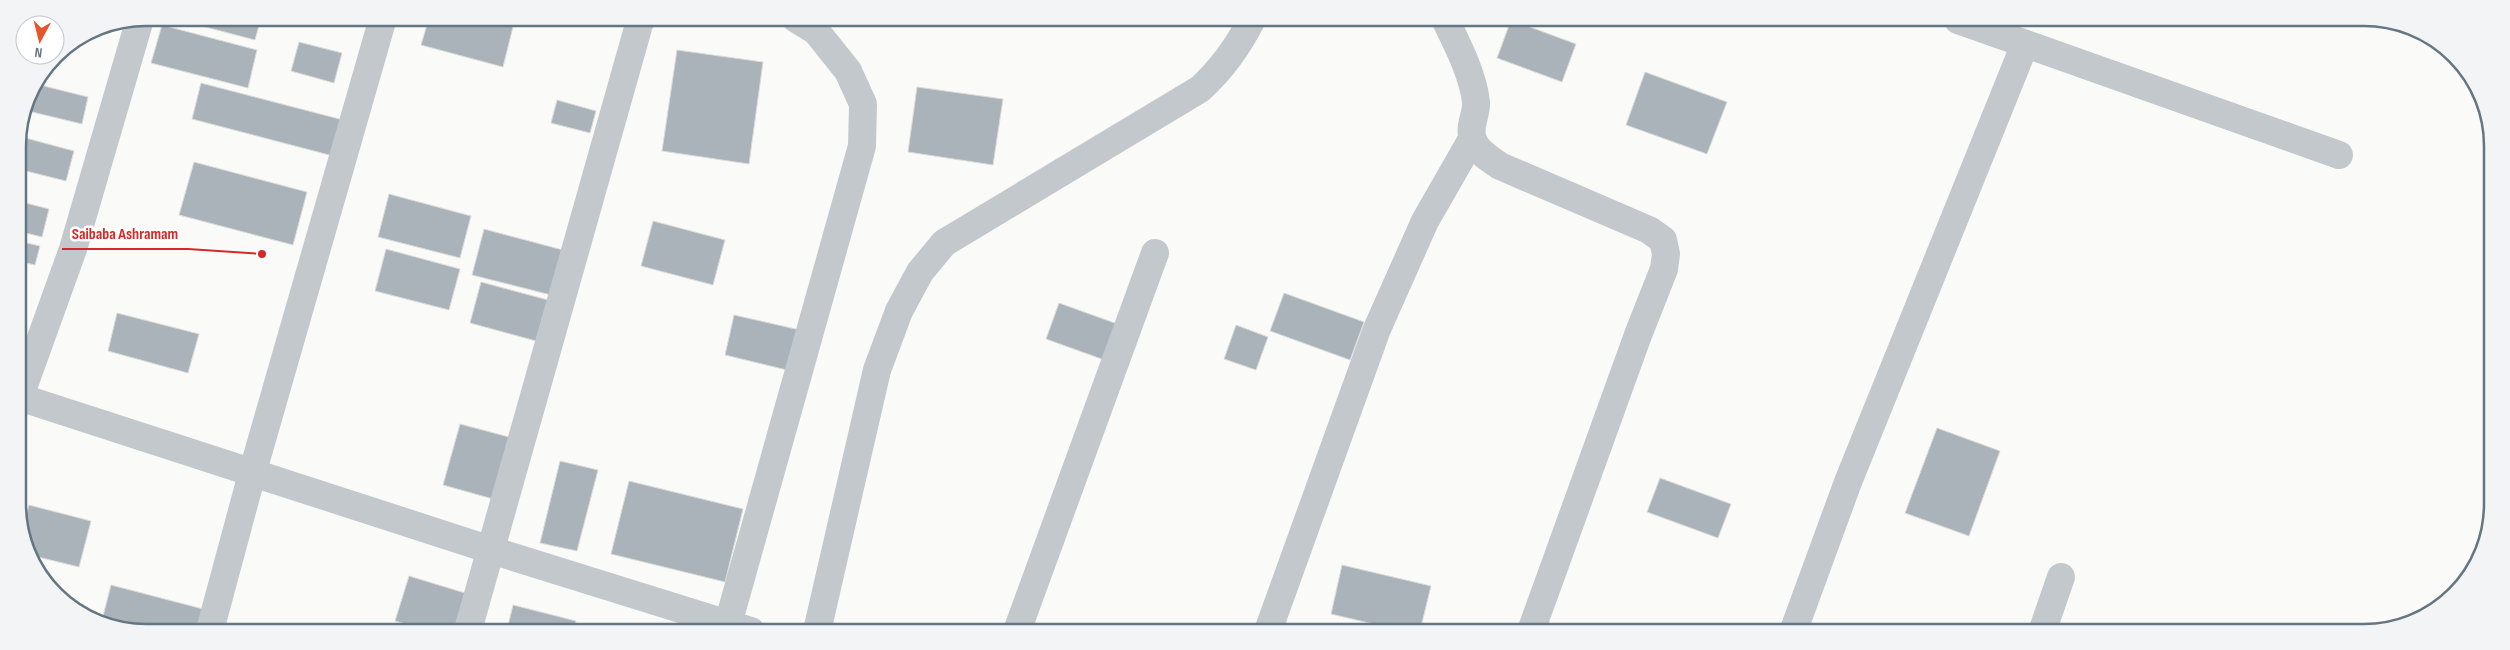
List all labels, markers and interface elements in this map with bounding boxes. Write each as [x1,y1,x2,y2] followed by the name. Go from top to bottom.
[15,15,65,65] north arrow
[34,44,43,61] text: N
[62,218,188,249] callout: Saibaba Ashramam
[72,225,178,244] text: Saibaba Ashramam

